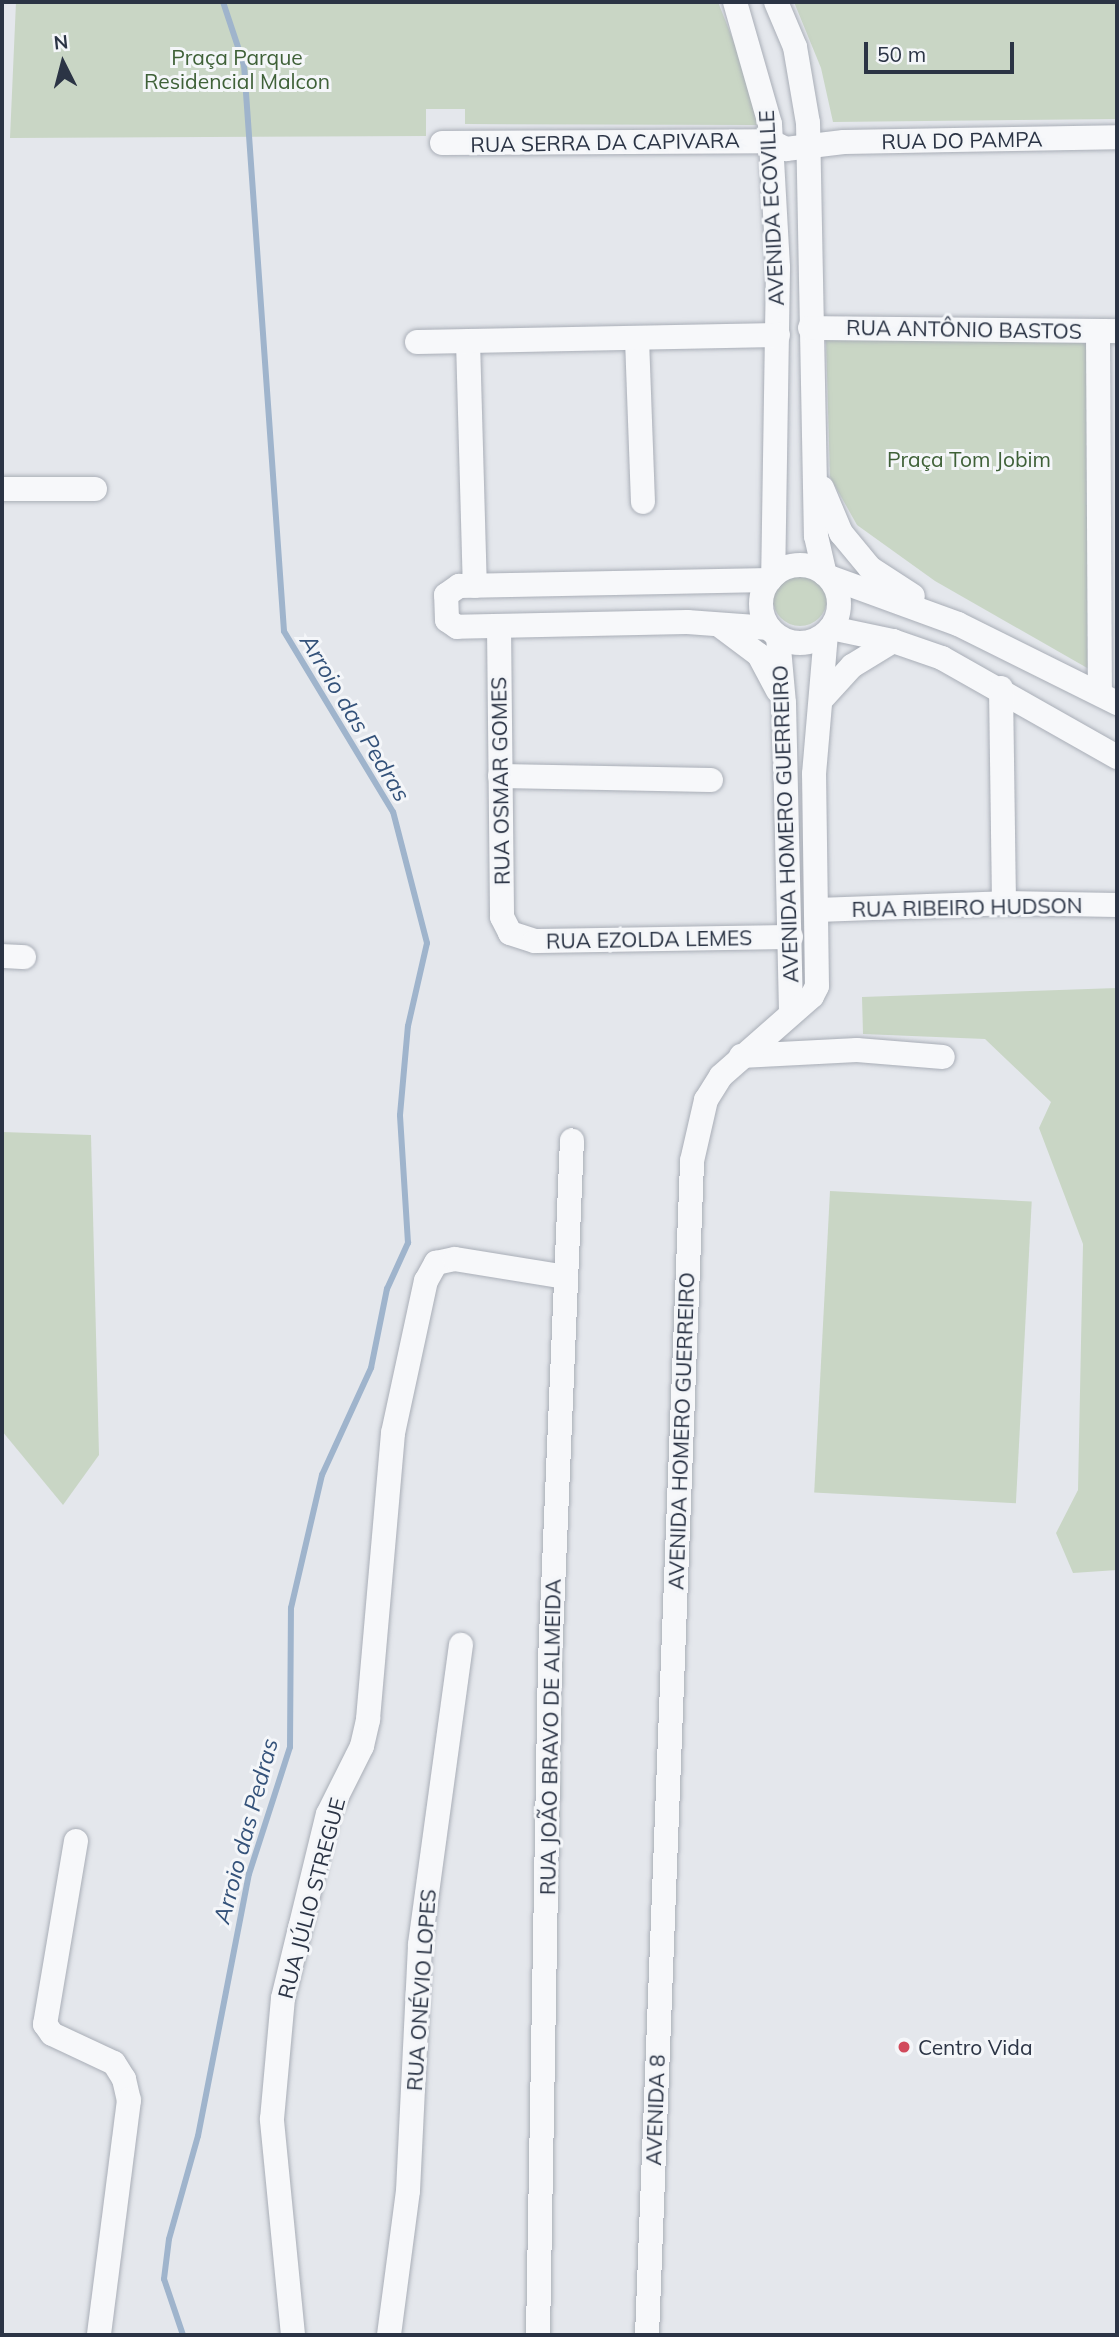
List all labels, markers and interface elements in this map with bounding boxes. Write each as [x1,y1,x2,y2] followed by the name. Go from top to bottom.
[28,28,98,98] north arrow
[867,28,1018,72] scale bar
[52,29,69,55] text: N
[877,41,926,67] text: 50 m
[144,44,330,94] park label: Praça Parque Residencial Malcon
[753,109,789,307] street label: AVENIDA ECOVILLE
[881,126,1043,154] street label: RUA DO PAMPA
[470,127,740,157] street label: RUA SERRA DA CAPIVARA
[846,314,1082,344] street label: RUA ANTÔNIO BASTOS
[887,446,1051,472] park label: Praça Tom Jobim
[294,629,416,807] water label: Arroio das Pedras
[767,665,803,983] street label: AVENIDA HOMERO GUERREIRO
[486,677,514,885] street label: RUA OSMAR GOMES
[851,892,1083,922] street label: RUA RIBEIRO HUDSON
[546,925,752,953] street label: RUA EZOLDA LEMES
[663,1272,699,1590] street label: AVENIDA HOMERO GUERREIRO
[535,1579,565,1895] street label: RUA JOÃO BRAVO DE ALMEIDA
[208,1735,284,1927] water label: Arroio das Pedras
[272,1795,350,2001] street label: RUA JÚLIO STREGUE
[401,1888,441,2092] street label: RUA ONÉVIO LOPES
[918,2034,1033,2060] place label: Centro Vida
[896,2039,912,2055] marker: Centro Vida
[640,2054,670,2166] street label: AVENIDA 8

